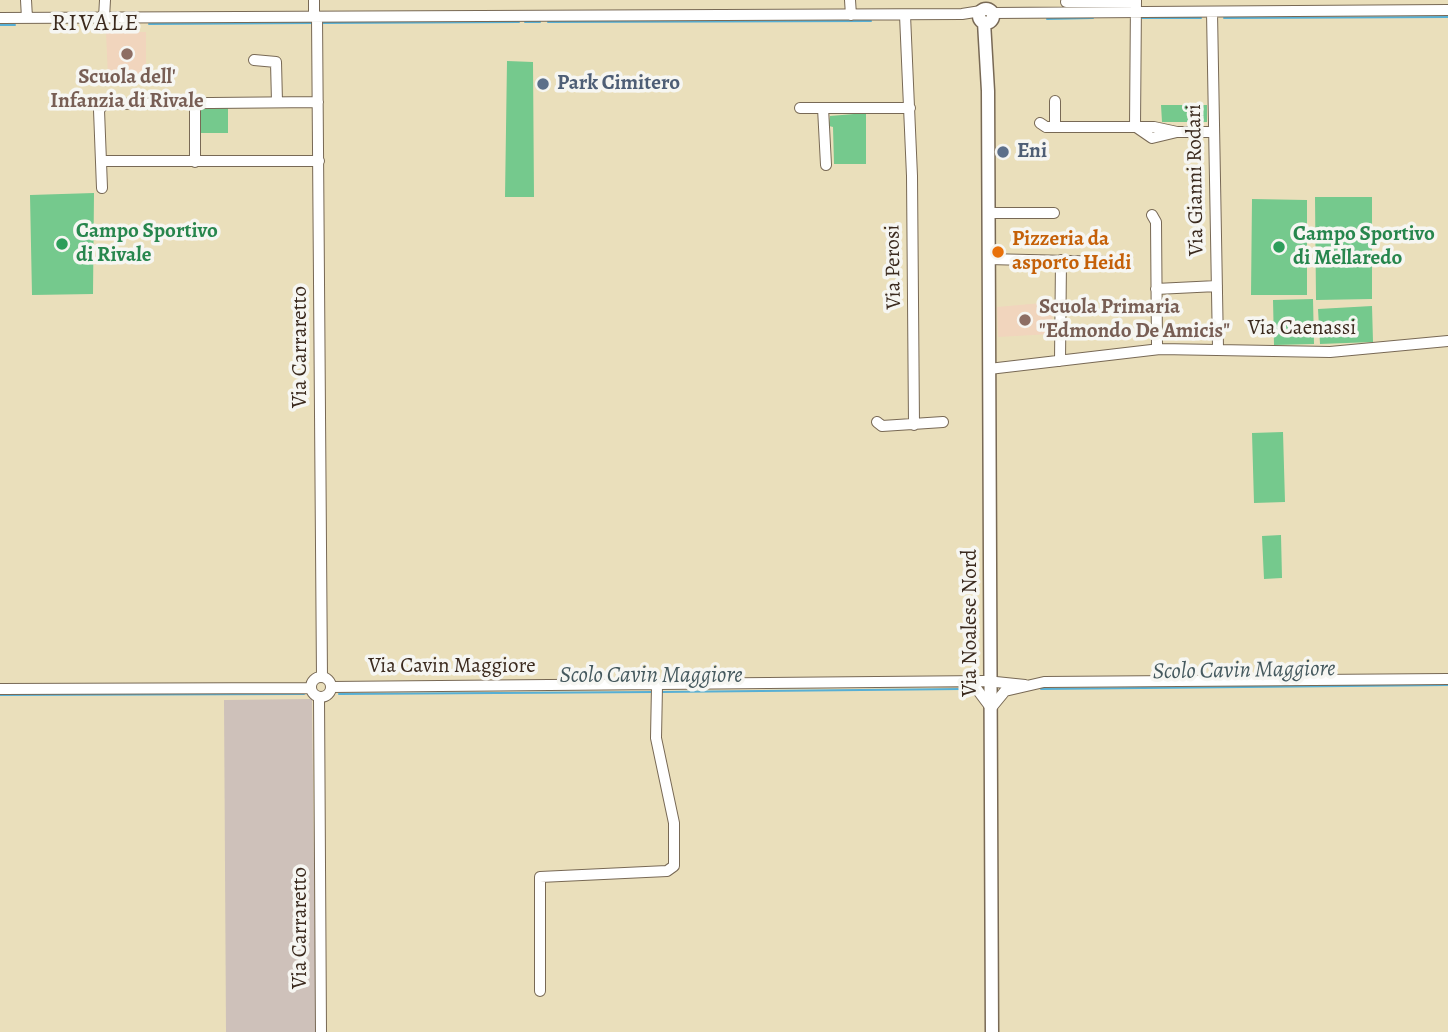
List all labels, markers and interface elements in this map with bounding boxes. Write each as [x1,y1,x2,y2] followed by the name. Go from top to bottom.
[52,10,140,38] district label: RIVALE
[119,46,135,62] marker: Scuola dell' Infanzia di Rivale
[50,65,204,115] place label: Scuola dell' Infanzia di Rivale
[557,71,680,97] place label: Park Cimitero
[535,76,551,92] marker: Park Cimitero
[1182,104,1210,256] street label: Via Gianni Rodari
[1017,139,1047,165] place label: Eni
[995,144,1011,160] marker: Eni
[76,219,218,269] place label: Campo Sportivo di Rivale
[1293,222,1435,272] place label: Campo Sportivo di Mellaredo
[881,225,907,309] street label: Via Perosi
[1012,227,1131,277] place label: Pizzeria da asporto Heidi
[54,236,70,252] marker: Campo Sportivo di Rivale
[1271,239,1287,255] marker: Campo Sportivo di Mellaredo
[990,244,1006,260] marker: Pizzeria da asporto Heidi
[288,286,314,408] street label: Via Carraretto
[1039,295,1230,345] place label: Scuola Primaria "Edmondo De Amicis"
[1017,312,1033,328] marker: Scuola Primaria "Edmondo De Amicis"
[1248,316,1356,342] street label: Via Caenassi
[958,549,984,697] street label: Via Noalese Nord
[368,654,536,680] street label: Via Cavin Maggiore
[1152,656,1336,686] water label: Scolo Cavin Maggiore
[560,662,742,690] water label: Scolo Cavin Maggiore
[288,867,314,989] street label: Via Carraretto

